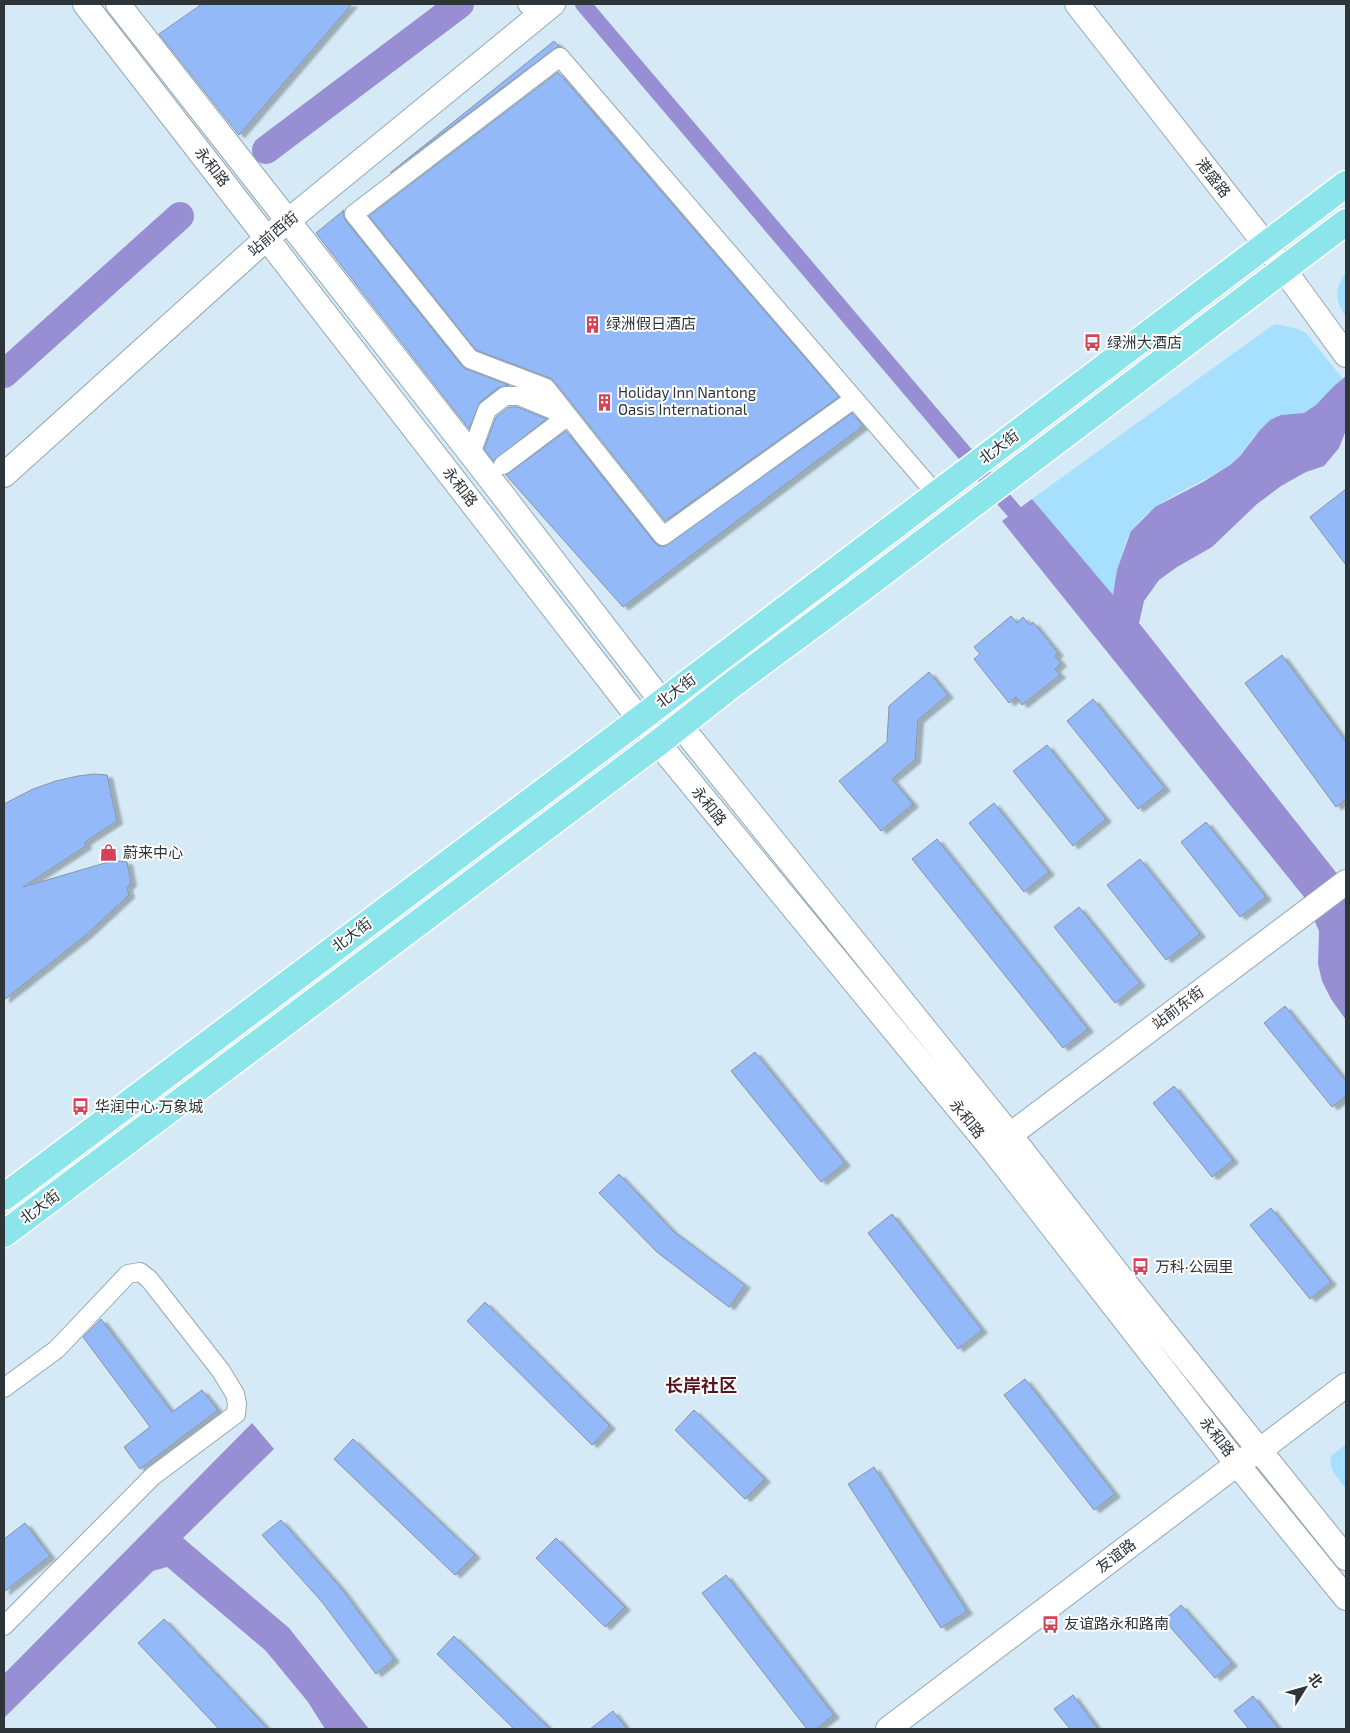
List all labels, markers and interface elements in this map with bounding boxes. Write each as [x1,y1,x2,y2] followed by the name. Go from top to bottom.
[192,143,234,190] street label: 永和路
[1193,154,1235,201] street label: 港盛路
[244,207,301,259] street label: 站前西街
[582,314,602,334] building icon: 绿洲假日酒店
[606,314,696,332] place label: 绿洲假日酒店
[1083,333,1103,353] bus stop icon: 绿洲大酒店
[1107,333,1182,351] place label: 绿洲大酒店
[618,383,757,418] place label: Holiday Inn Nantong Oasis International
[594,392,614,412] building icon: Holiday Inn Nantong Oasis International
[975,425,1022,467] street label: 北大街
[440,463,482,510] street label: 永和路
[652,669,699,711] street label: 北大街
[689,782,731,829] street label: 永和路
[99,843,119,863] shop icon: 蔚来中心
[123,843,183,861] place label: 蔚来中心
[328,913,375,955] street label: 北大街
[1148,982,1207,1032] street label: 站前东街
[947,1095,989,1142] street label: 永和路
[71,1097,91,1117] bus stop icon: 华润中心·万象城
[95,1097,204,1115] place label: 华润中心·万象城
[16,1185,63,1227] street label: 北大街
[1131,1257,1151,1277] bus stop icon: 万科·公园里
[1155,1257,1234,1275] place label: 万科·公园里
[665,1374,737,1396] district label: 长岸社区
[1197,1413,1239,1460] street label: 永和路
[1092,1534,1139,1576] street label: 友谊路
[1040,1614,1060,1634] bus stop icon: 友谊路永和路南
[1064,1614,1169,1632] place label: 友谊路永和路南
[1280,1663,1330,1713] north arrow
[1305,1669,1327,1691] text: 北

